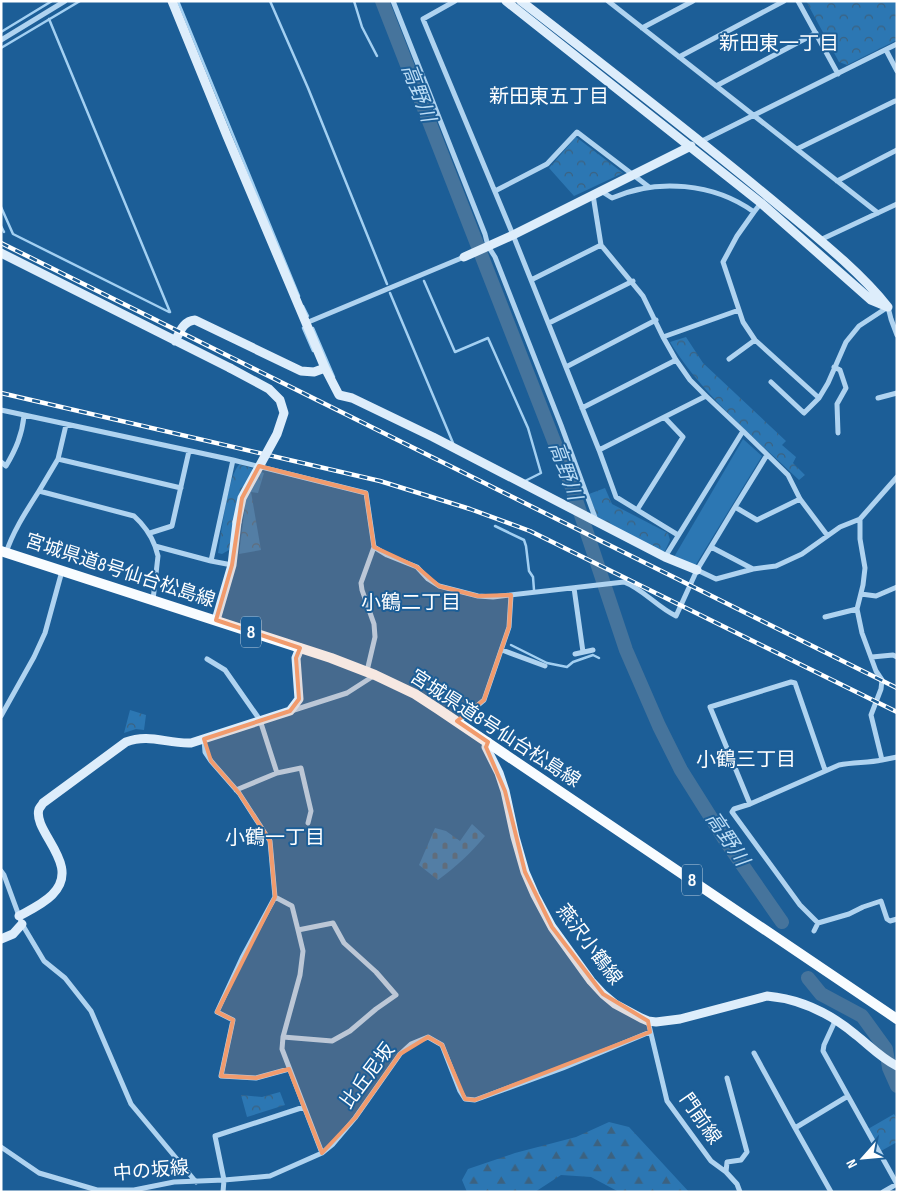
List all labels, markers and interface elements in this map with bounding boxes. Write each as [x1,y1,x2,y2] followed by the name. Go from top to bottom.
[719,32,839,56] district label: 新田東一丁目
[396,61,441,127] water label: 高野川
[489,85,609,109] district label: 新田東五丁目
[543,439,587,505] water label: 高野川
[22,529,218,613] street label: 宮城県道8号仙台松島線
[361,591,461,615] district label: 小鶴二丁目
[241,616,261,648] road number: 8
[406,665,584,793] street label: 宮城県道8号仙台松島線
[696,748,796,772] district label: 小鶴三丁目
[700,807,755,872] water label: 高野川
[225,826,325,850] district label: 小鶴一丁目
[682,864,702,896] road number: 8
[551,900,627,990] street label: 燕沢小鶴線
[336,1039,400,1113] street label: 比丘尼坂
[674,1089,726,1149] street label: 門前線
[838,1133,888,1183] north arrow
[112,1156,190,1186] street label: 中の坂線
[843,1156,861,1171] text: N

